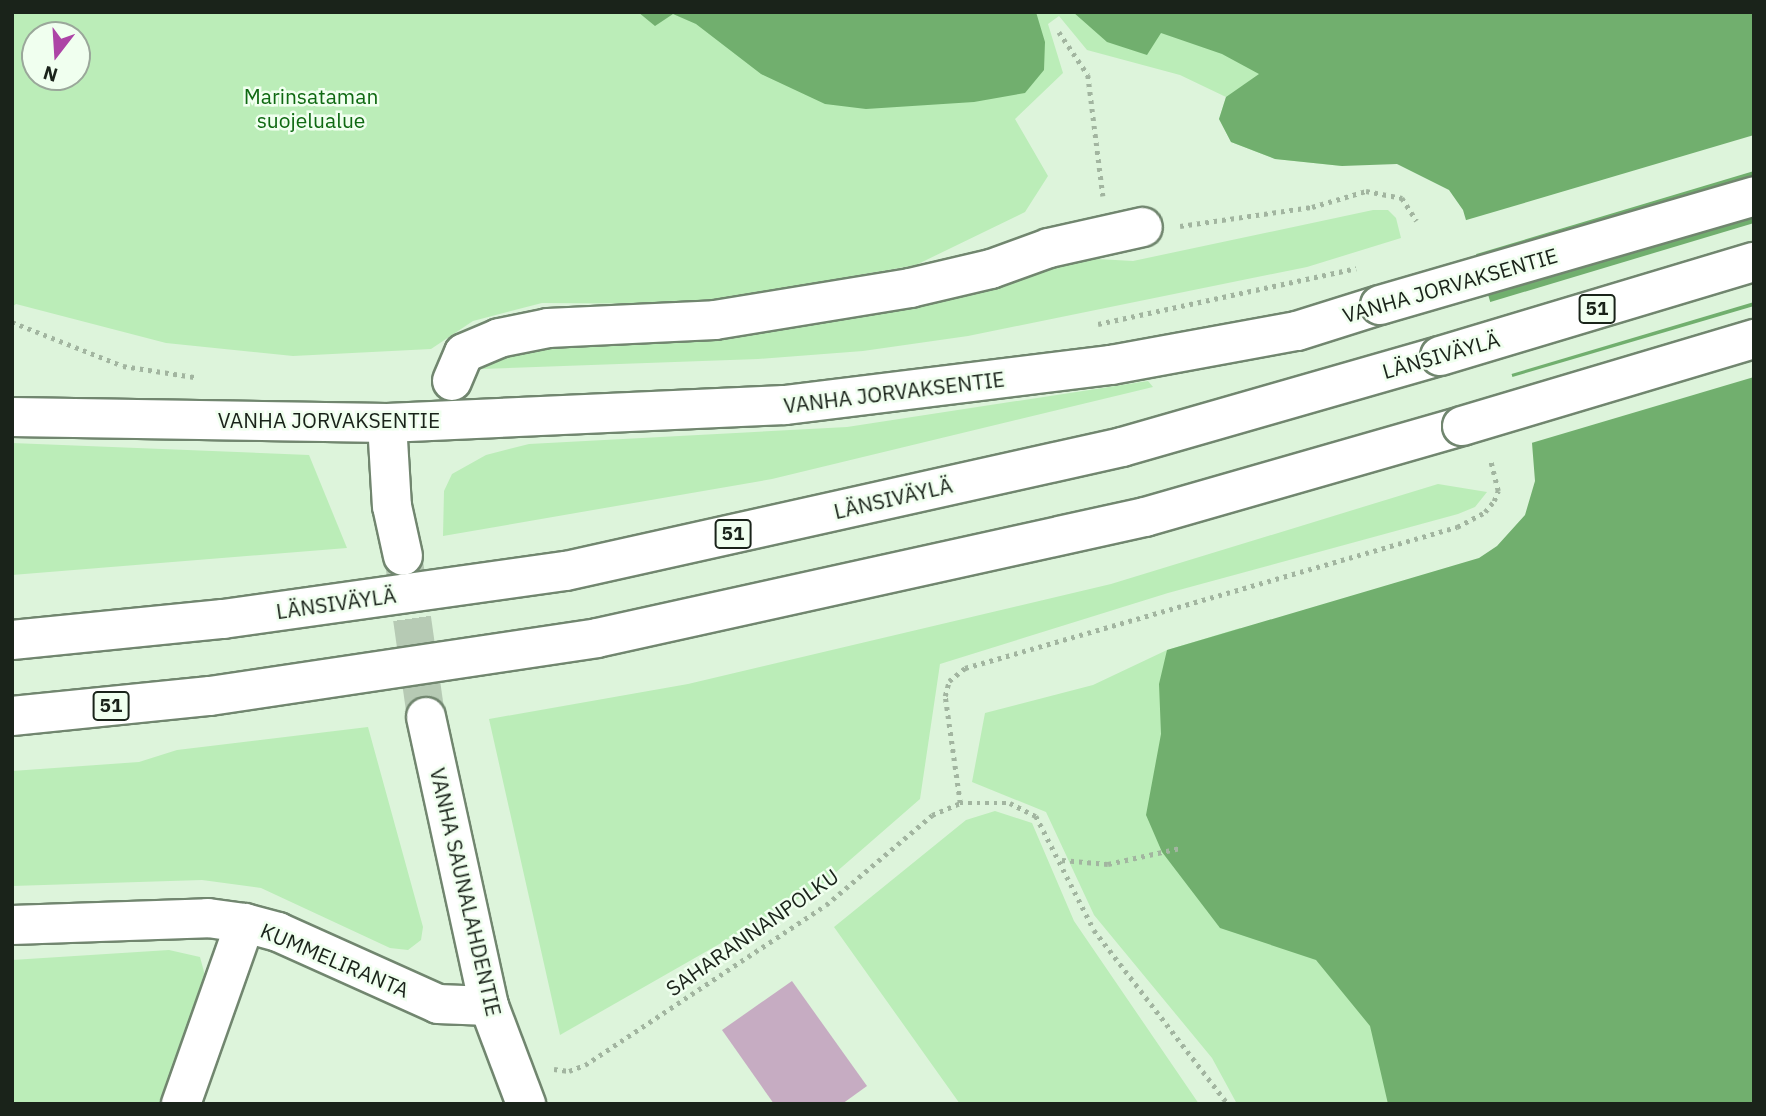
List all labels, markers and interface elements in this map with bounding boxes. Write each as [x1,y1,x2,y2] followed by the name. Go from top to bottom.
[21,21,91,91] north arrow
[40,61,61,88] text: N
[244,83,378,133] park label: Marinsataman suojelualue
[1340,242,1560,328] street label: VANHA JORVAKSENTIE
[1578,294,1616,324] road number: 51
[1379,326,1503,384] street label: LÄNSIVÄYLÄ
[782,366,1006,418] street label: VANHA JORVAKSENTIE
[218,407,440,433] street label: VANHA JORVAKSENTIE
[831,472,955,524] street label: LÄNSIVÄYLÄ
[714,519,752,550] road number: 51
[274,582,398,624] street label: LÄNSIVÄYLÄ
[92,691,130,722] road number: 51
[425,765,507,1019] street label: VANHA SAUNALAHDENTIE
[661,863,843,1001] street label: SAHARANNANPOLKU
[257,917,413,1003] street label: KUMMELIRANTA

